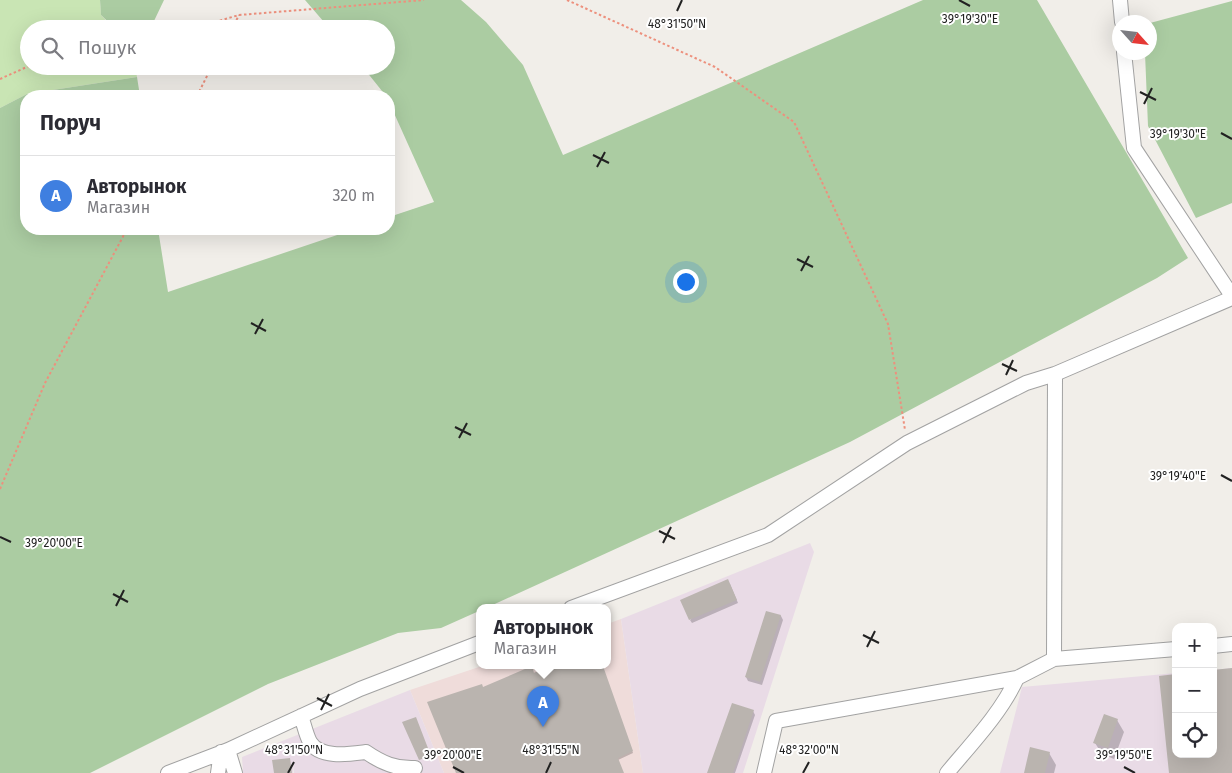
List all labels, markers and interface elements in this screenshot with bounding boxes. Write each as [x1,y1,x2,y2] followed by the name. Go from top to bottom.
[942,12,998,26] text: 39°19'30"E
[1112,15,1157,60] north arrow
[648,17,706,31] text: 48°31'50"N
[20,20,395,75] search box
[38,34,66,62] icon: search
[78,36,136,59] text: Пошук
[40,110,101,136] text: Поруч
[1150,127,1206,141] text: 39°19'30"E
[87,175,186,198] text: Авторынок
[51,186,61,205] text: A
[332,186,375,205] text: 320 m
[87,198,150,217] text: Магазин
[673,269,699,295] your location
[1150,469,1206,483] text: 39°19'40"E
[25,536,83,550] text: 39°20'00"E
[476,604,611,669] popup
[494,616,593,639] text: Авторынок
[1172,623,1217,758] map controls
[1172,623,1217,668] button: +
[494,639,557,658] text: Магазин
[1172,668,1217,713] button: −
[527,686,559,727] pin: A
[1172,713,1217,758] button: locate
[265,743,323,757] text: 48°31'50"N
[522,743,580,757] text: 48°31'55"N
[779,743,839,757] text: 48°32'00"N
[424,748,482,762] text: 39°20'00"E
[1096,748,1152,762] text: 39°19'50"E

